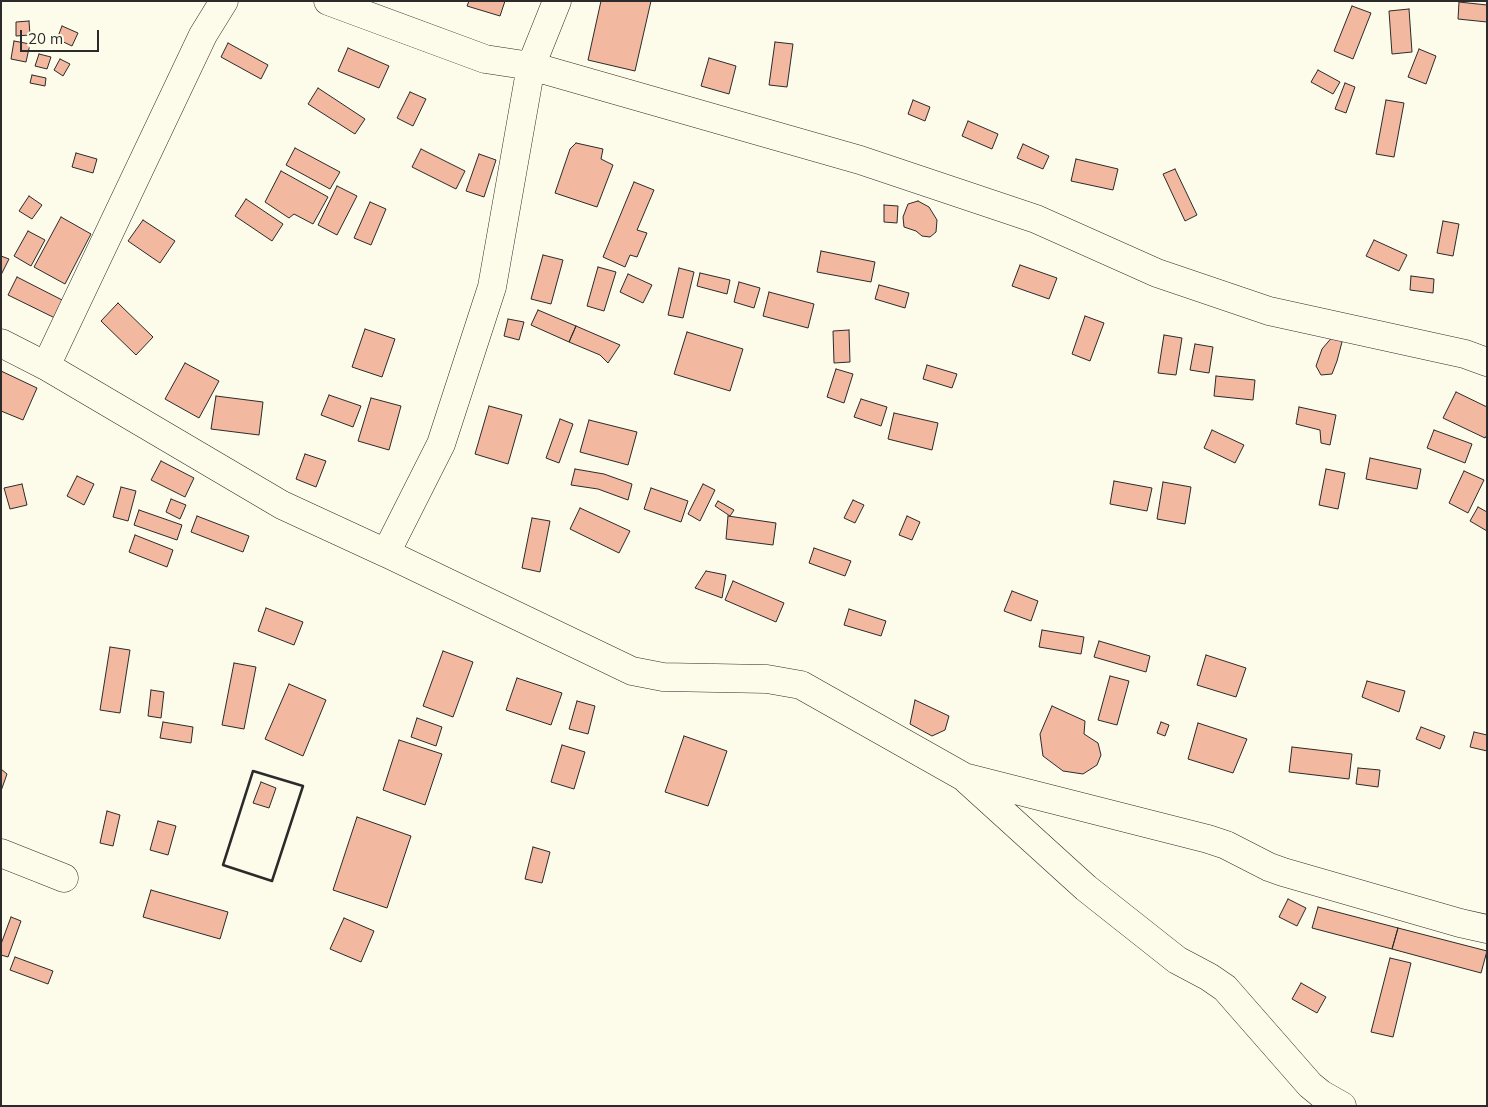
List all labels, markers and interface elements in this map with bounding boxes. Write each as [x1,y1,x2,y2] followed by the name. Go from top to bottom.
[22,20,101,52] scale bar
[28,29,63,48] text: 20 m

